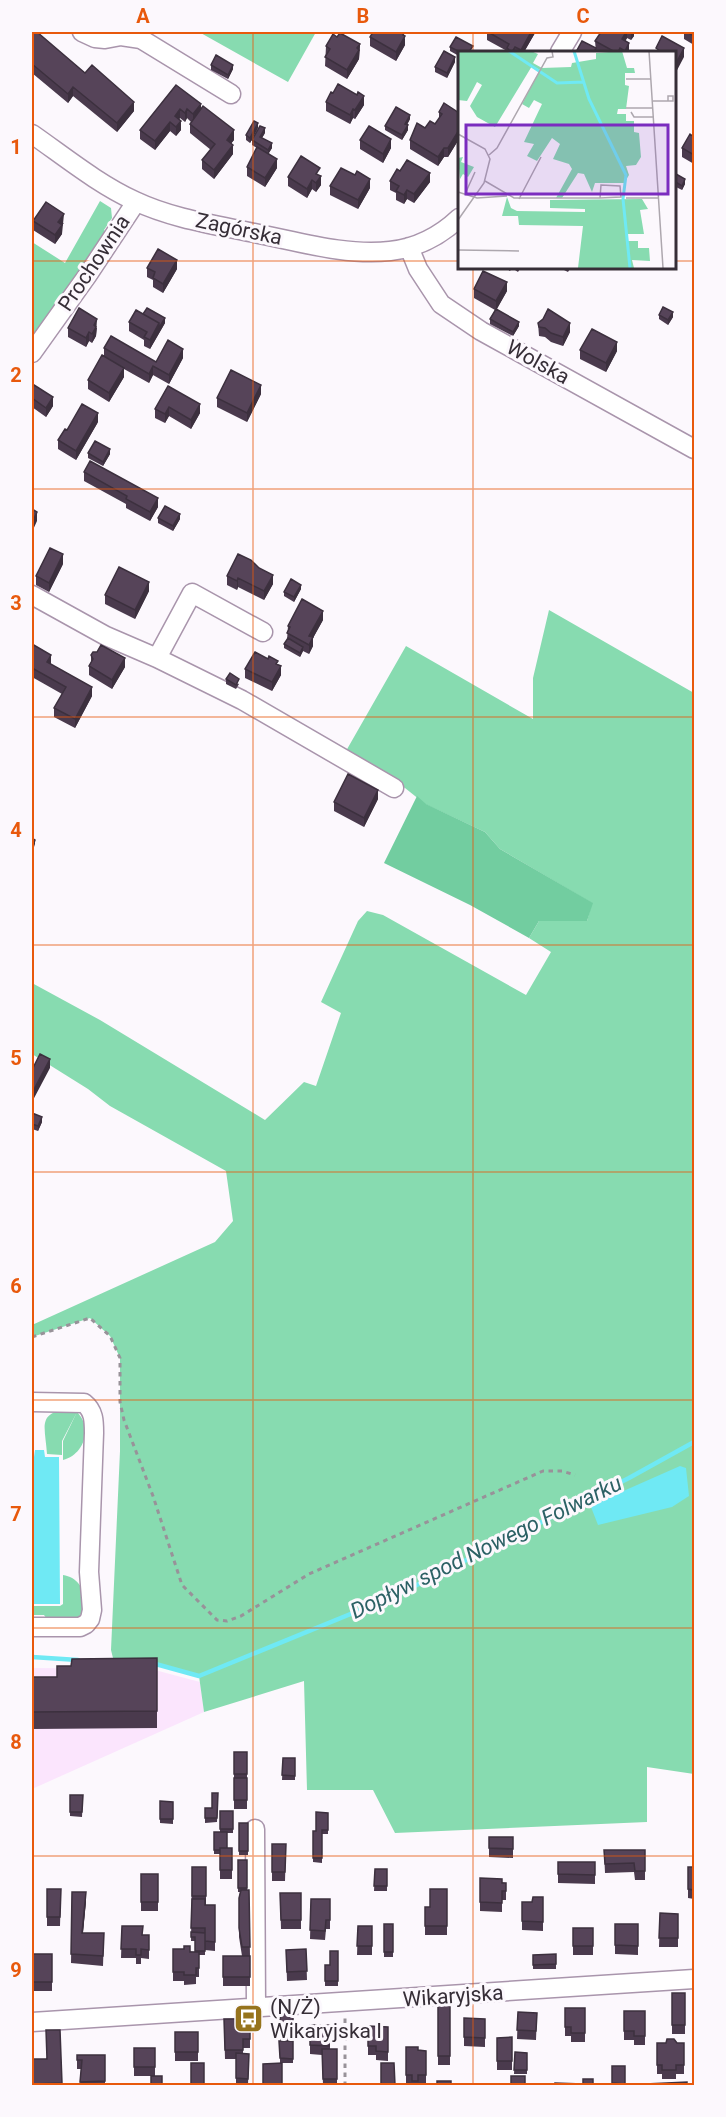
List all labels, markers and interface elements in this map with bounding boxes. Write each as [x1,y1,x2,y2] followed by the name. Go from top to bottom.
[136,4,150,28] text: A
[357,4,369,28] text: B
[576,4,590,28] text: C
[458,51,675,268] inset map
[10,135,22,159] text: 1
[194,208,284,250] street label: Zagórska
[53,210,135,316] street label: Prochownia
[502,335,574,389] street label: Wolska
[10,363,22,387] text: 2
[10,591,22,615] text: 3
[10,818,22,842] text: 4
[10,1046,22,1070] text: 5
[10,1274,22,1298] text: 6
[346,1470,626,1624] water label: Dopływ spod Nowego Folwarku
[10,1502,22,1526] text: 7
[10,1730,22,1754] text: 8
[10,1958,22,1982] text: 9
[402,1981,504,2011] street label: Wikaryjska
[270,1995,382,2043] place label: (N/Ż) Wikaryjska I
[233,2003,265,2035] bus stop icon: (N/Ż) Wikaryjska I

